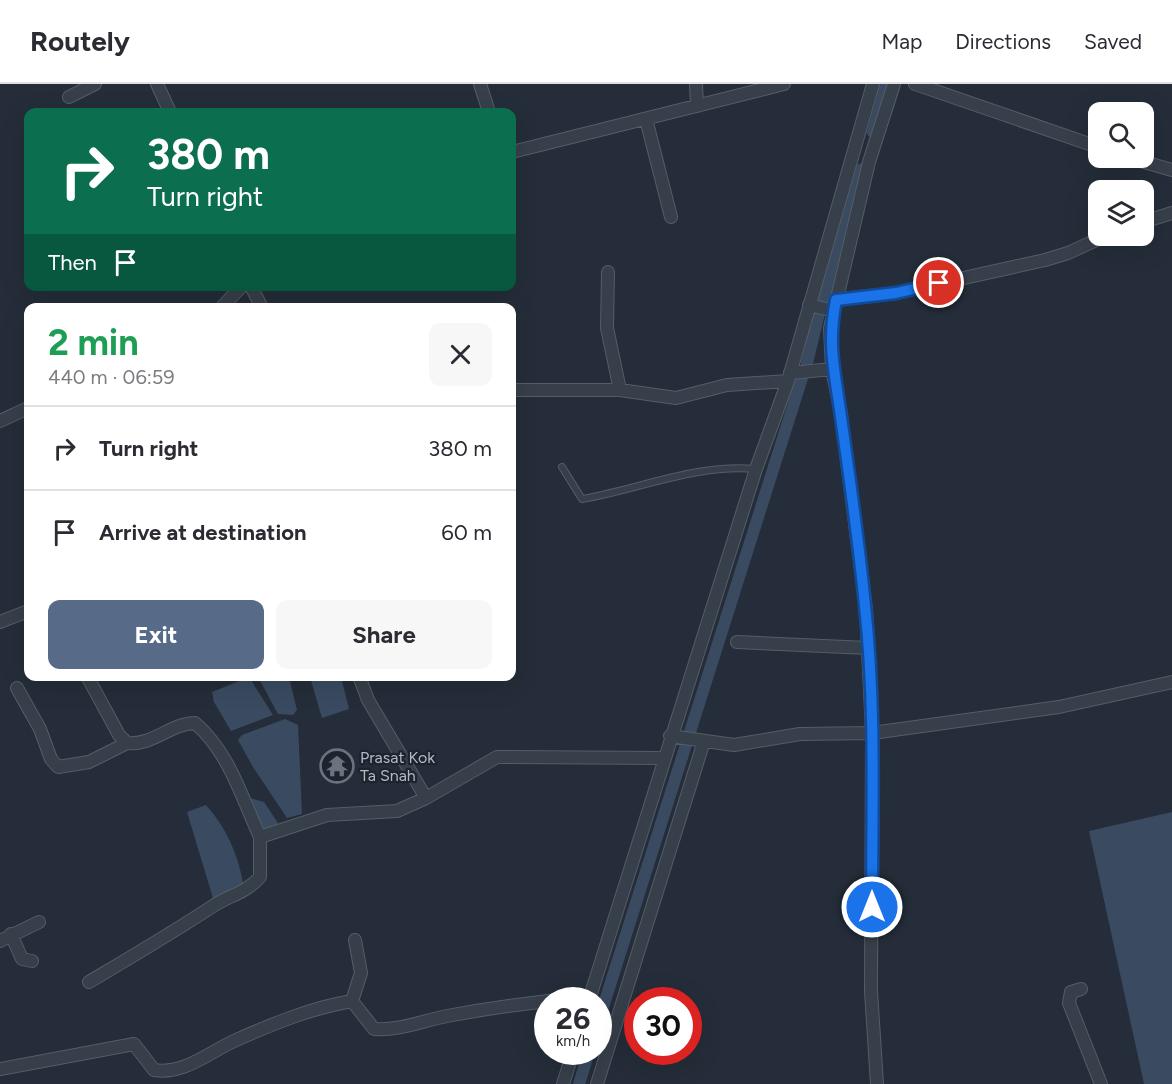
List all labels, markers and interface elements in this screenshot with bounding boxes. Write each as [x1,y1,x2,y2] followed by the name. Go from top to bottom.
[30,24,130,58] text: Routely
[881,29,922,54] text: Map
[955,29,1051,54] text: Directions
[1084,29,1142,54] text: Saved
[1088,102,1154,246] map controls
[1088,102,1154,168] button: search
[147,129,270,180] text: 380 m
[48,132,126,210] icon: right
[147,180,263,213] text: Turn right
[1088,180,1154,246] button: layers
[109,246,142,279] icon: arrive
[48,249,97,276] text: Then
[913,257,964,308] pin
[922,266,955,299] icon: arrive
[48,321,139,364] text: 2 min
[429,323,492,386] button: close
[48,365,175,389] text: 440 m · 06:59
[48,432,81,465] icon: right
[99,435,198,462] text: Turn right
[428,435,492,462] text: 380 m
[48,516,81,549] icon: arrive
[99,519,307,546] text: Arrive at destination
[441,519,492,546] text: 60 m
[48,600,264,669] button: Exit
[276,600,492,669] button: Share
[319,748,355,784] temple icon: Prasat Kok Ta Snah
[360,748,435,785] place label: Prasat Kok Ta Snah
[840,875,904,939] position arrow
[624,987,702,1065] speed limit sign: 30
[556,1000,590,1037] text: 26
[556,1032,590,1050] text: km/h

